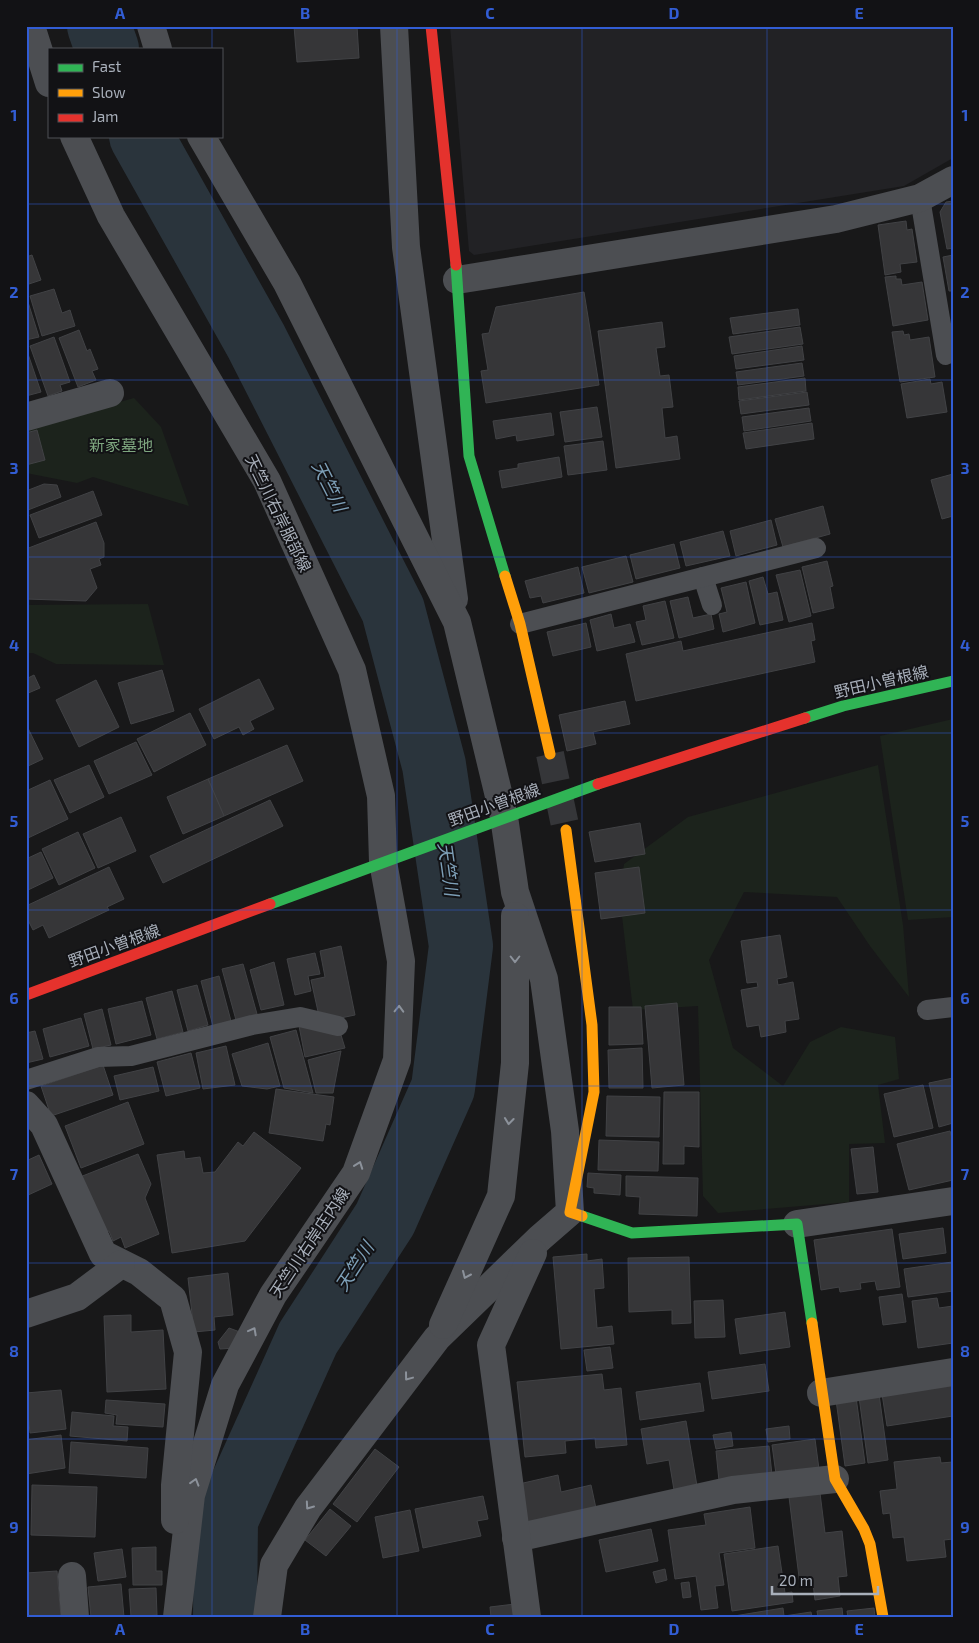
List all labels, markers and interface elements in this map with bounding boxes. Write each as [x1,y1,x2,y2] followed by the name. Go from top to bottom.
[115,3,126,22] text: A
[300,3,310,22] text: B
[485,3,495,22] text: C
[669,3,680,22] text: D
[854,3,864,22] text: E
[48,48,222,138] legend
[92,57,122,75] text: Fast
[92,83,126,101] text: Slow
[11,105,17,124] text: 1
[962,105,968,124] text: 1
[92,107,118,125] text: Jam
[9,282,19,301] text: 2
[960,282,970,301] text: 2
[89,435,153,454] park label: 新家墓地
[242,451,316,575] street label: 天竺川右岸服部線
[308,457,353,517] water label: 天竺川
[9,458,19,477] text: 3
[960,458,970,477] text: 3
[9,635,19,654] text: 4
[960,635,970,654] text: 4
[832,661,930,701] street label: 野田小曽根線
[446,779,542,829] street label: 野田小曽根線
[10,811,19,830] text: 5
[961,811,970,830] text: 5
[434,841,464,899] water label: 天竺川
[66,920,162,970] street label: 野田小曽根線
[510,955,520,963] one-way arrow
[9,988,19,1007] text: 6
[960,988,970,1007] text: 6
[394,1005,404,1012] one-way arrow
[504,1117,515,1125] one-way arrow
[353,1161,363,1169] one-way arrow
[10,1164,19,1183] text: 7
[961,1164,970,1183] text: 7
[265,1184,353,1300] street label: 天竺川右岸庄内線
[330,1237,378,1295] water label: 天竺川
[461,1270,472,1279] one-way arrow
[247,1327,257,1336] one-way arrow
[9,1341,19,1360] text: 8
[960,1341,970,1360] text: 8
[405,1371,414,1381] one-way arrow
[190,1478,200,1487] one-way arrow
[306,1500,315,1510] one-way arrow
[9,1517,19,1536] text: 9
[960,1517,970,1536] text: 9
[772,1563,878,1595] scale bar
[779,1571,813,1589] text: 20 m
[115,1619,126,1638] text: A
[300,1619,310,1638] text: B
[485,1619,495,1638] text: C
[669,1619,680,1638] text: D
[854,1619,864,1638] text: E

